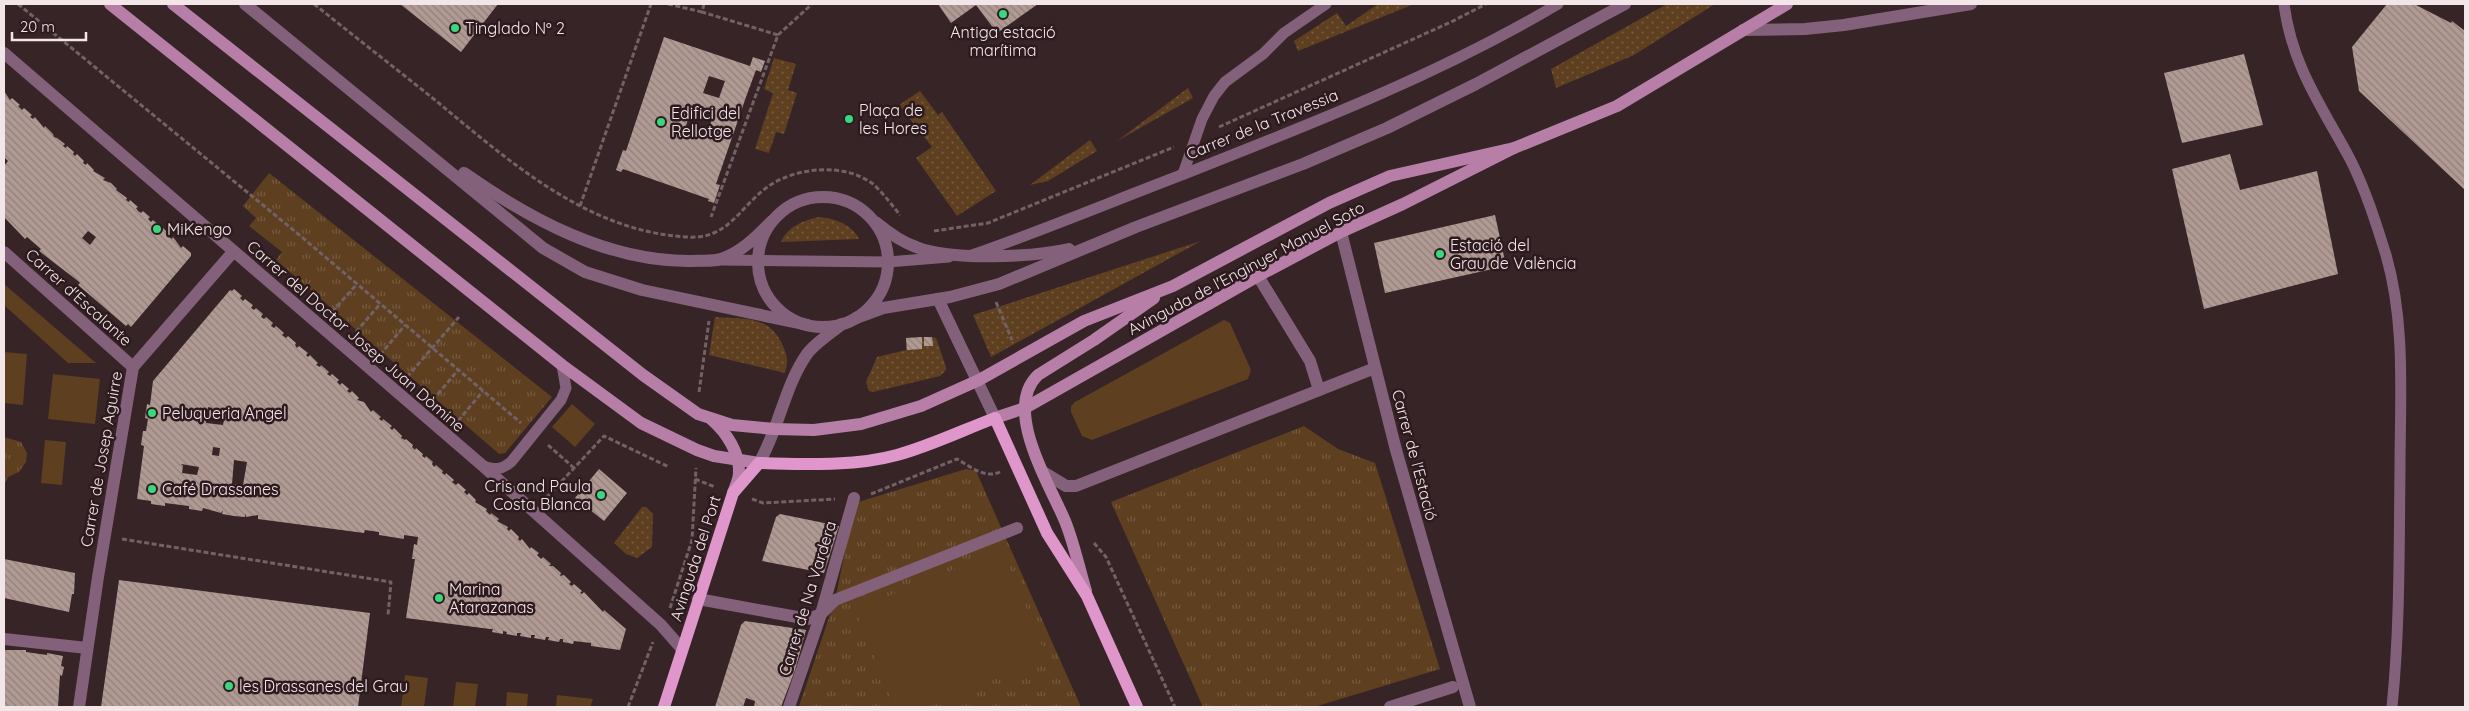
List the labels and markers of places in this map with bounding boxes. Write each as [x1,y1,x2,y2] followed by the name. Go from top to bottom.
[997,8,1009,20] marker: Antiga estació marítima
[465,18,565,38] place label: Tinglado Nº 2
[449,22,461,34] marker: Tinglado Nº 2
[950,22,1056,60] place label: Antiga estació marítima
[859,100,927,138] place label: Plaça de les Hores
[671,103,741,141] place label: Edifici del Rellotge
[843,113,855,125] marker: Plaça de les Hores
[655,116,667,128] marker: Edifici del Rellotge
[167,219,232,239] place label: MiKengo
[151,223,163,235] marker: MiKengo
[1450,235,1577,273] place label: Estació del Grau de València
[1434,248,1446,260] marker: Estació del Grau de València
[162,403,287,423] place label: Peluqueria Angel
[146,407,158,419] marker: Peluqueria Angel
[485,476,591,514] place label: Cris and Paula Costa Blanca
[162,479,279,499] place label: Café Drassanes
[146,483,158,495] marker: Café Drassanes
[595,489,607,501] marker: Cris and Paula Costa Blanca
[449,579,534,617] place label: Marina Atarazanas
[433,592,445,604] marker: Marina Atarazanas
[239,676,408,696] place label: les Drassanes del Grau
[223,680,235,692] marker: les Drassanes del Grau

